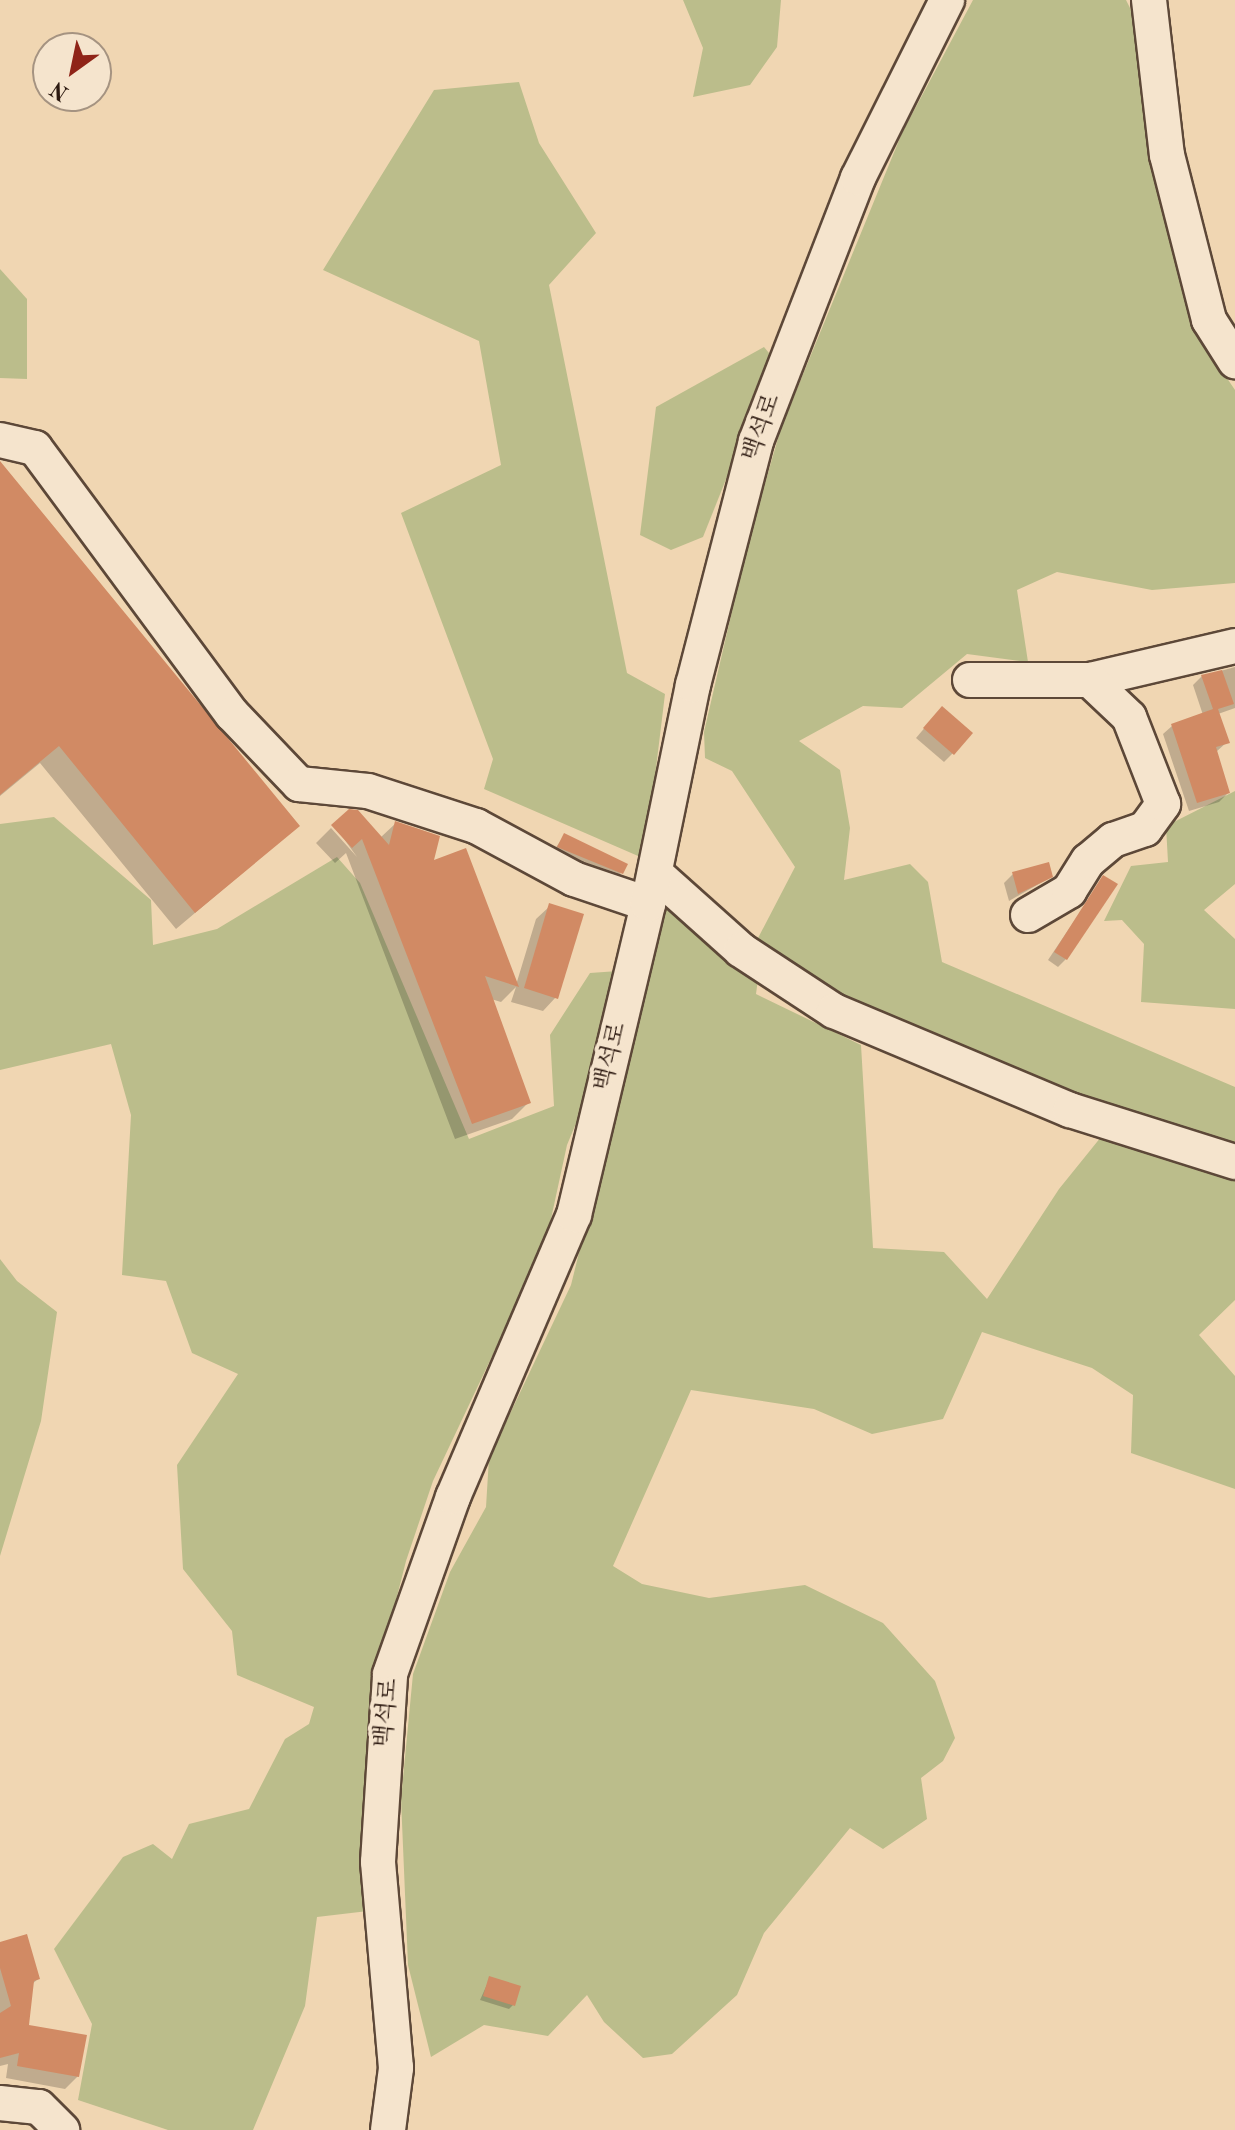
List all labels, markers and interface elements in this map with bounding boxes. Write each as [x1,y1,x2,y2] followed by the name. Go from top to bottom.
[32,32,112,112] north arrow
[47,77,73,104] text: N
[738,390,788,466] street label: 백석로
[590,1020,634,1094] street label: 백석로
[371,1677,405,1749] street label: 백석로

